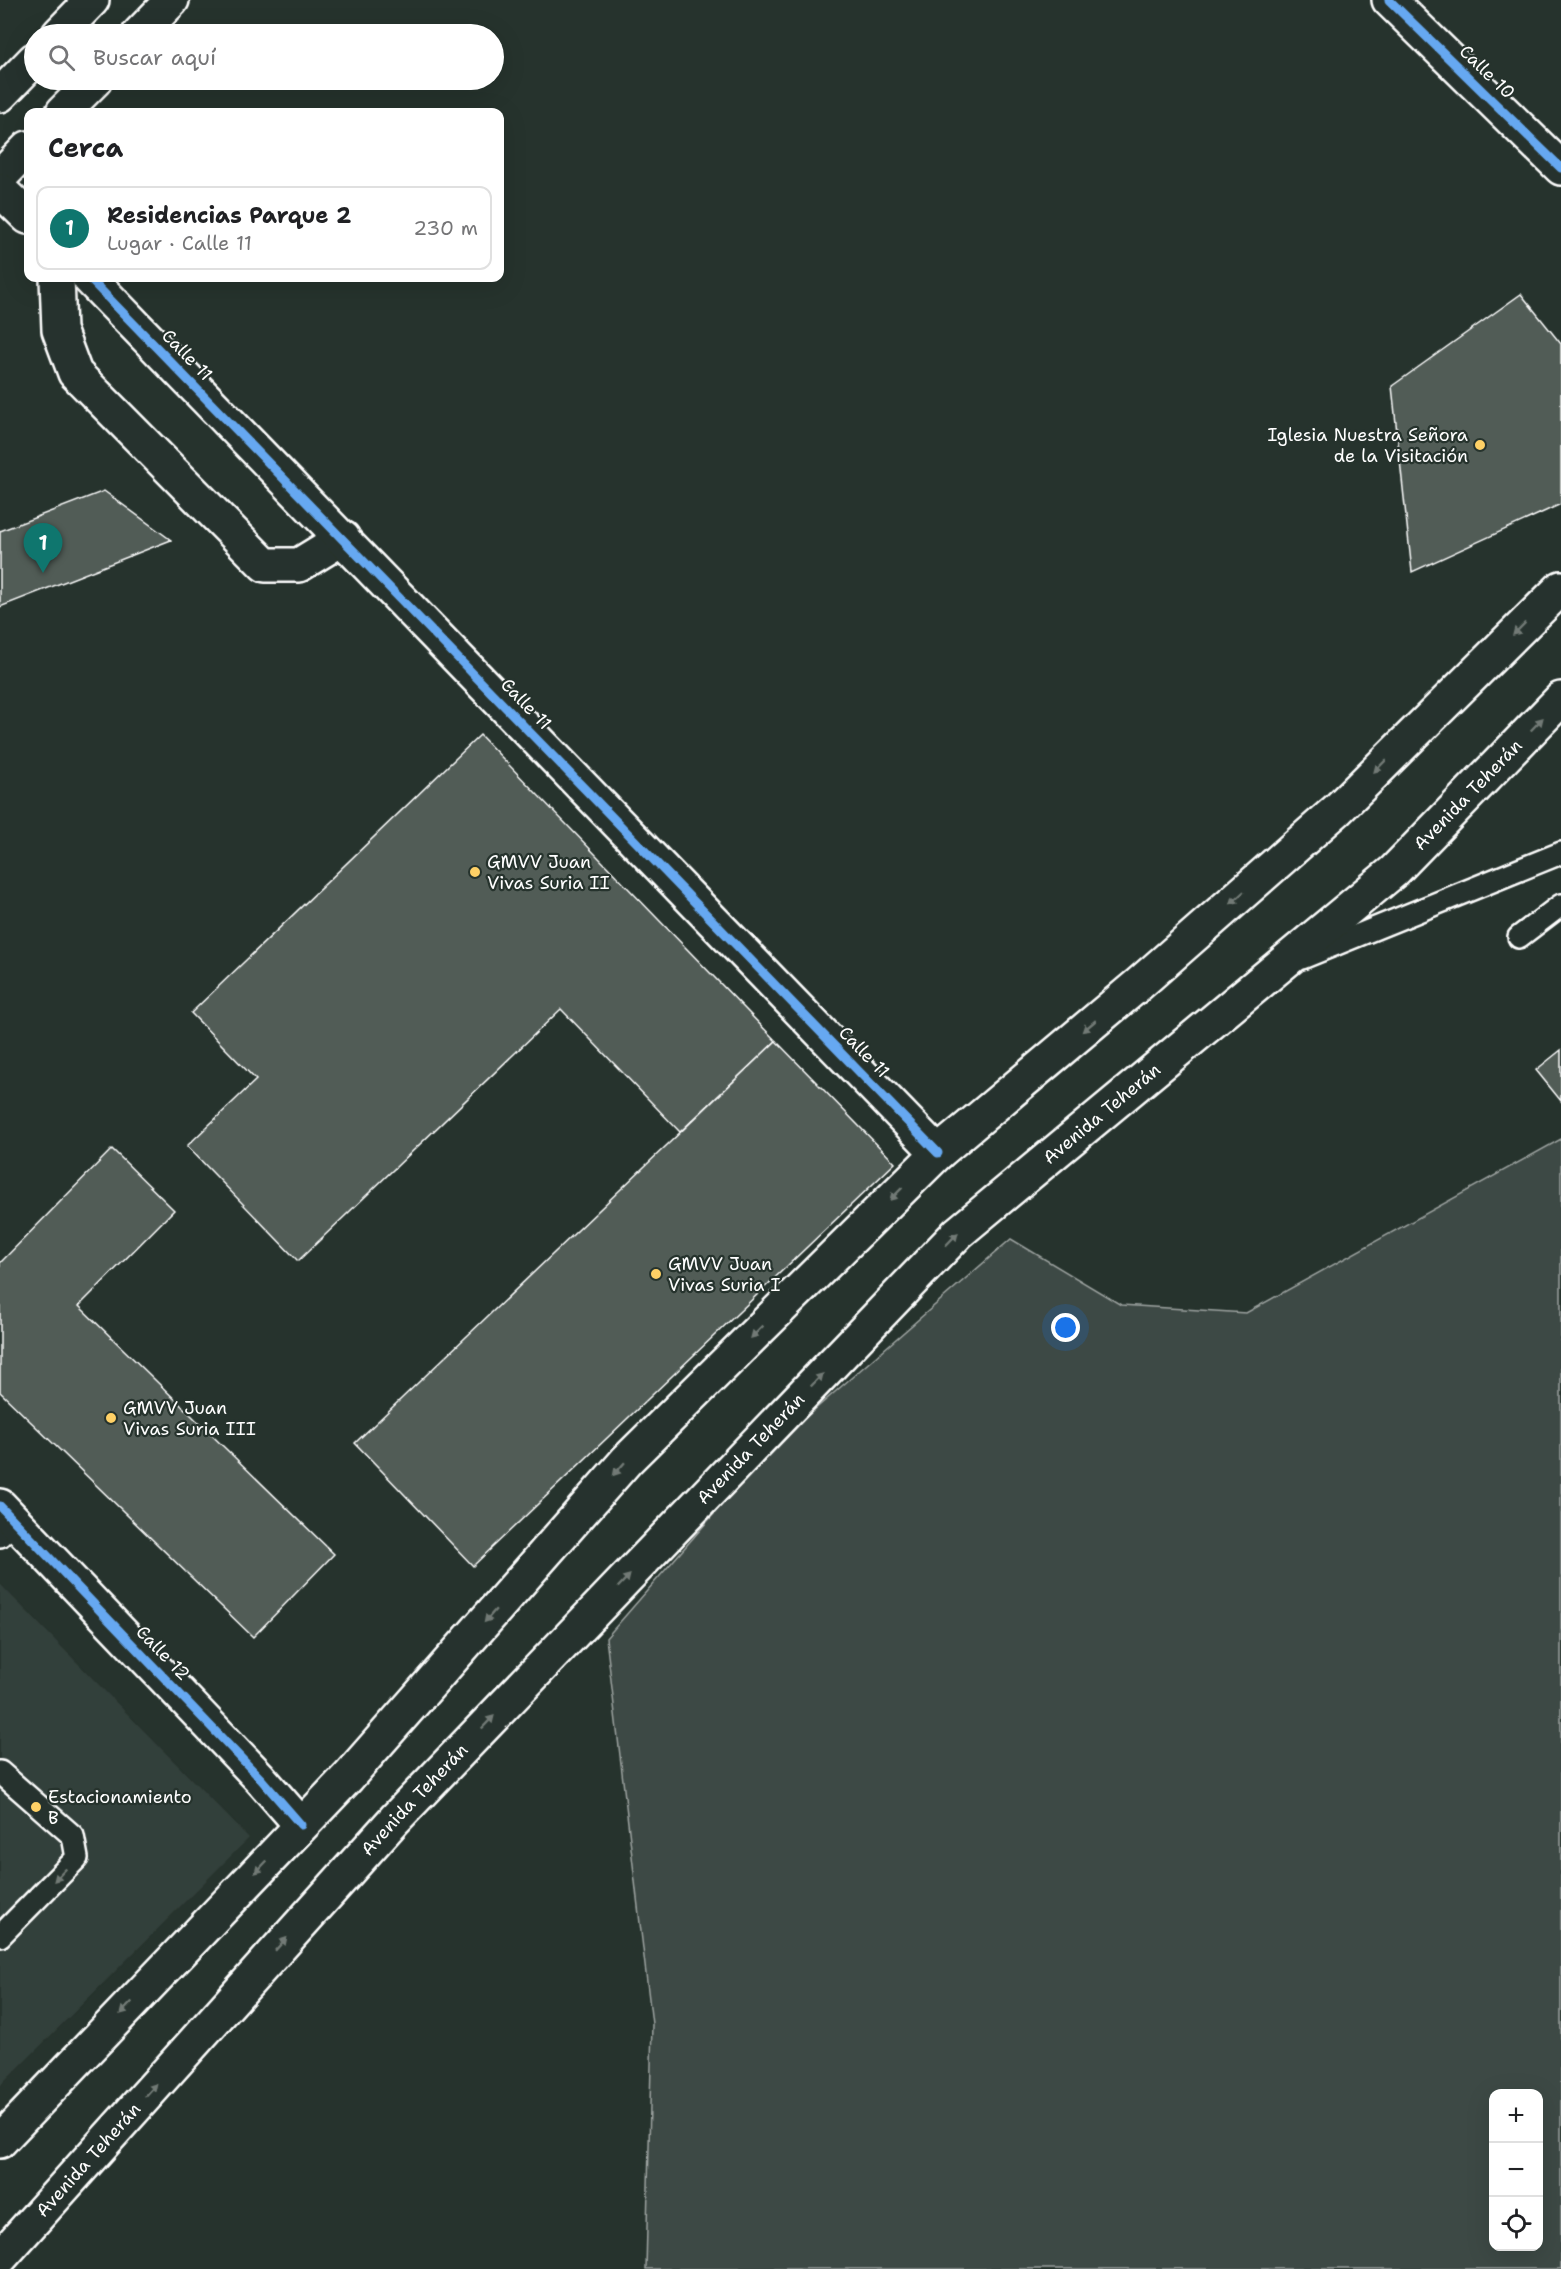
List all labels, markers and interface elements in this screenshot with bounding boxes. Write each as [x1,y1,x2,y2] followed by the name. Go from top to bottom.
[24,24,504,90] search box
[1454,40,1520,104] street label: Calle 10
[45,41,78,74] icon: search
[93,43,216,72] text: Buscar aquí
[48,130,123,165] text: Cerca
[107,201,351,230] text: Residencias Parque 2
[65,215,74,241] text: 1
[413,215,478,241] text: 230 m
[107,230,252,256] text: Lugar · Calle 11
[156,324,218,386] street label: Calle 11
[1268,423,1468,468] place label: Iglesia Nuestra Señora de la Visitación
[1473,438,1487,452] marker: Iglesia Nuestra Señora de la Visitación
[24,524,63,573] pin: 1
[1513,622,1527,636] one-way arrow
[495,673,557,735] street label: Calle 11
[1529,717,1543,731] one-way arrow
[1408,734,1527,856] street label: Avenida Teherán
[1374,759,1388,773] one-way arrow
[487,850,610,895] place label: GMVV Juan Vivas Suria II
[468,865,482,879] marker: GMVV Juan Vivas Suria II
[1230,891,1245,904] one-way arrow
[1082,1019,1097,1032] one-way arrow
[833,1021,895,1083] street label: Calle 11
[1038,1058,1166,1170] street label: Avenida Teherán
[889,1187,903,1202] one-way arrow
[945,1232,959,1247] one-way arrow
[668,1252,781,1297] place label: GMVV Juan Vivas Suria I
[649,1267,663,1281] marker: GMVV Juan Vivas Suria I
[1051,1313,1080,1342] your location
[751,1324,765,1338] one-way arrow
[810,1373,823,1388] one-way arrow
[691,1388,810,1510] street label: Avenida Teherán
[123,1396,256,1441] place label: GMVV Juan Vivas Suria III
[104,1411,118,1425] marker: GMVV Juan Vivas Suria III
[613,1461,626,1476] one-way arrow
[616,1575,630,1589] one-way arrow
[483,1608,497,1623] one-way arrow
[131,1620,195,1686] street label: Calle 12
[481,1715,495,1729] one-way arrow
[356,1738,473,1861] street label: Avenida Teherán
[48,1785,192,1830] place label: Estacionamiento B
[29,1800,43,1814] marker: Estacionamiento B
[254,1860,268,1875] one-way arrow
[54,1867,68,1881] one-way arrow
[274,1937,288,1952] one-way arrow
[120,2001,134,2015] one-way arrow
[144,2083,157,2098] one-way arrow
[1489,2089,1543,2251] map controls
[1489,2089,1543,2143] button: +
[31,2098,146,2222] street label: Avenida Teherán
[1489,2143,1543,2197] button: −
[1489,2197,1543,2251] button: locate

